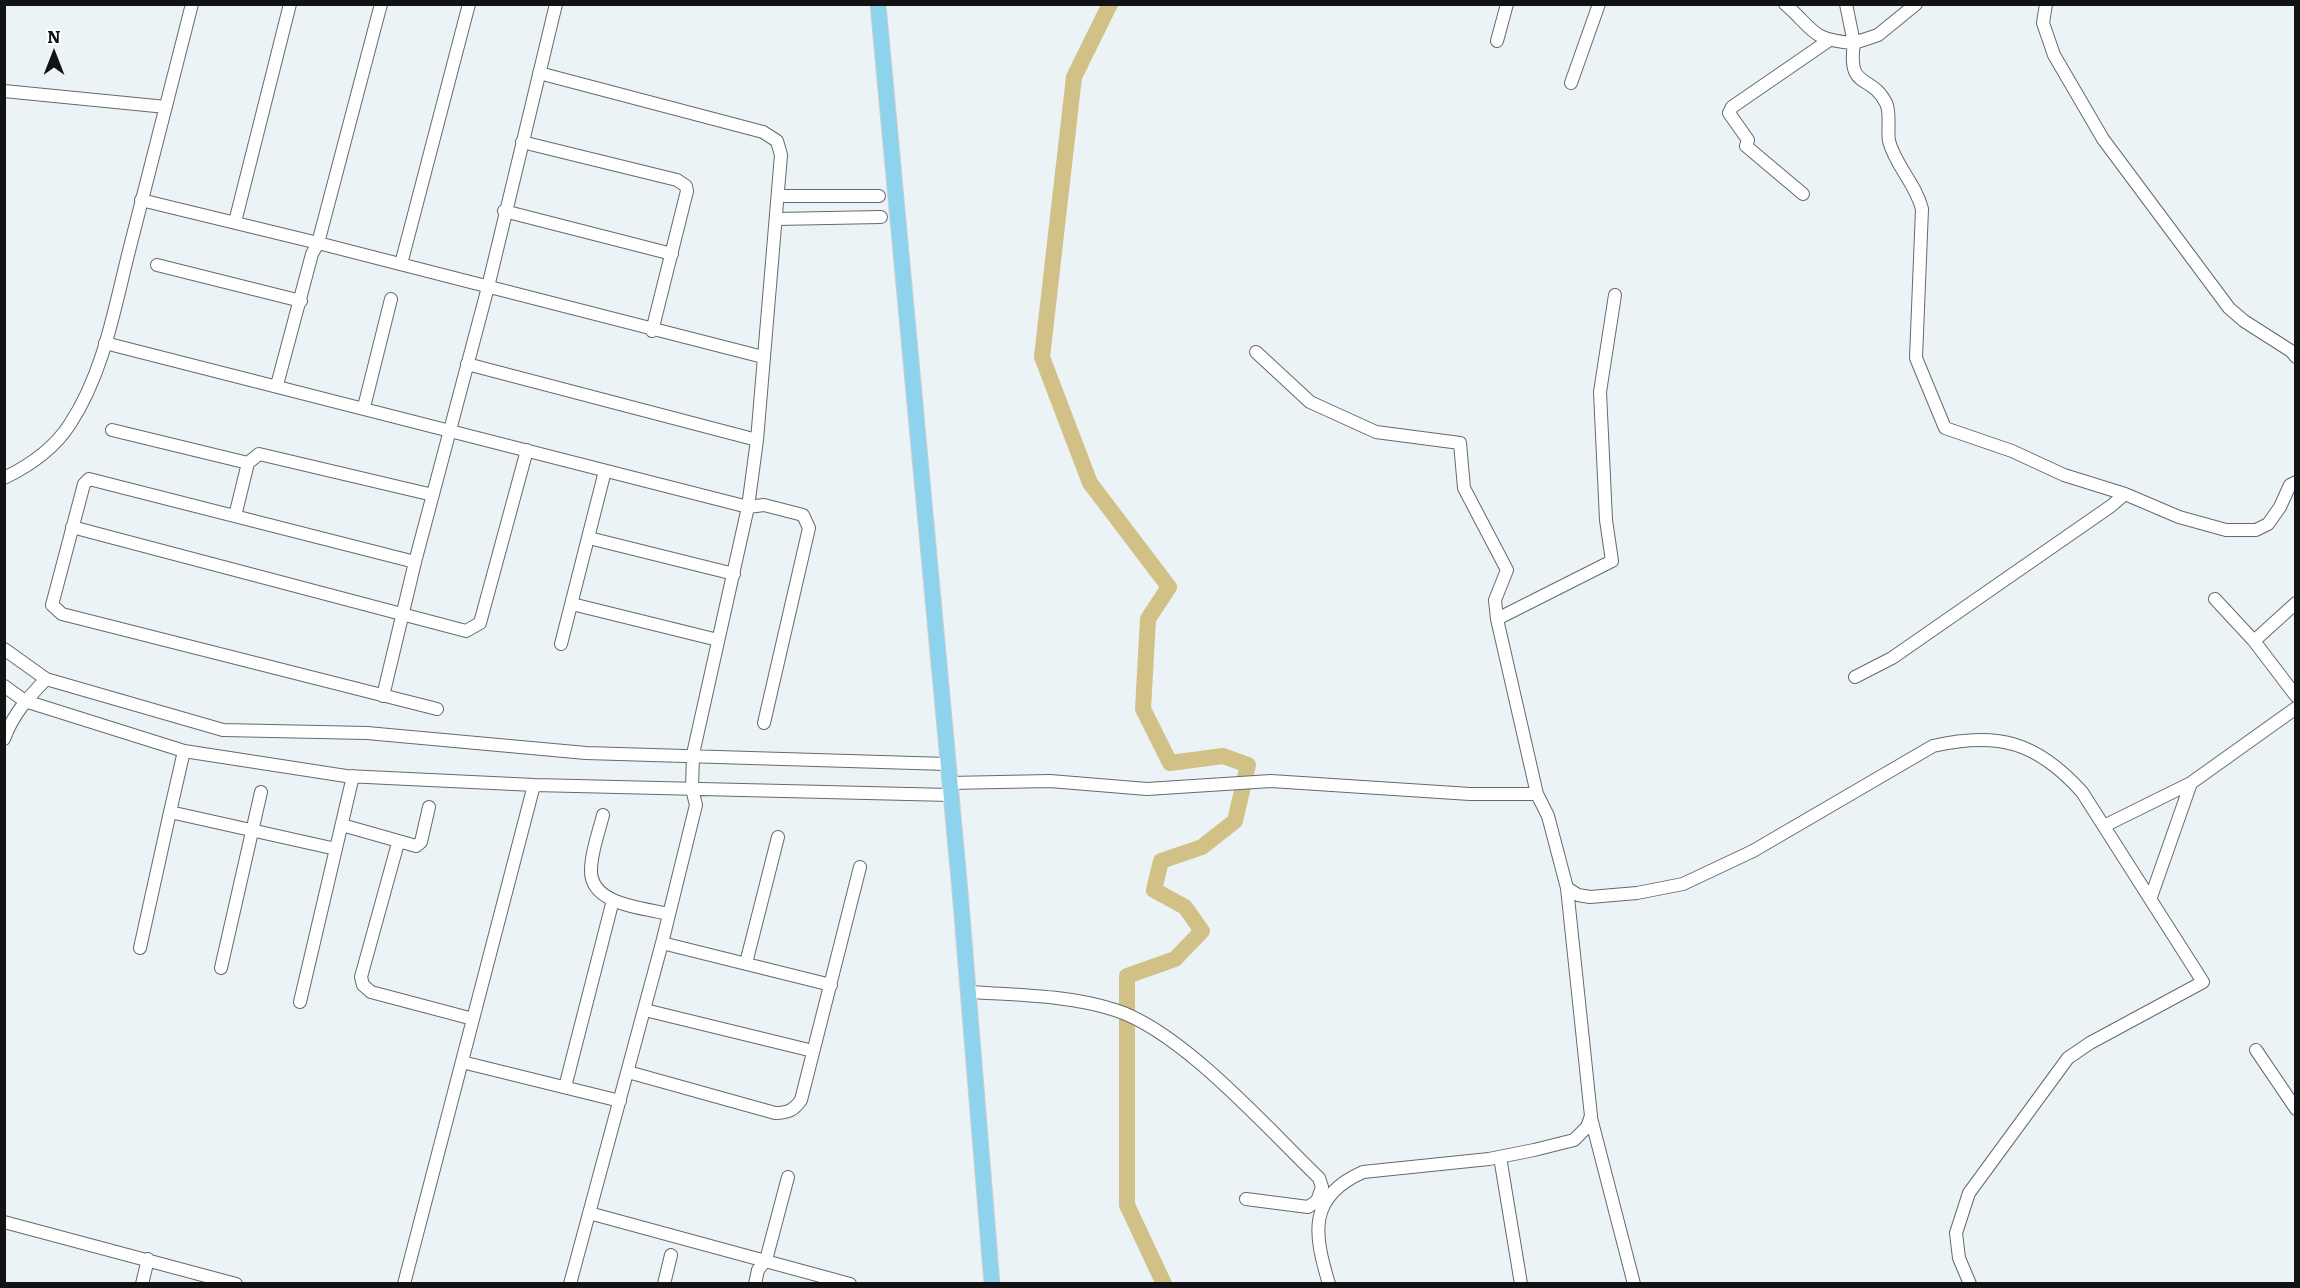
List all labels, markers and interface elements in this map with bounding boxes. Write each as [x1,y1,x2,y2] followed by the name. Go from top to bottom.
[24,24,84,84] north arrow
[47,24,61,48] text: N

